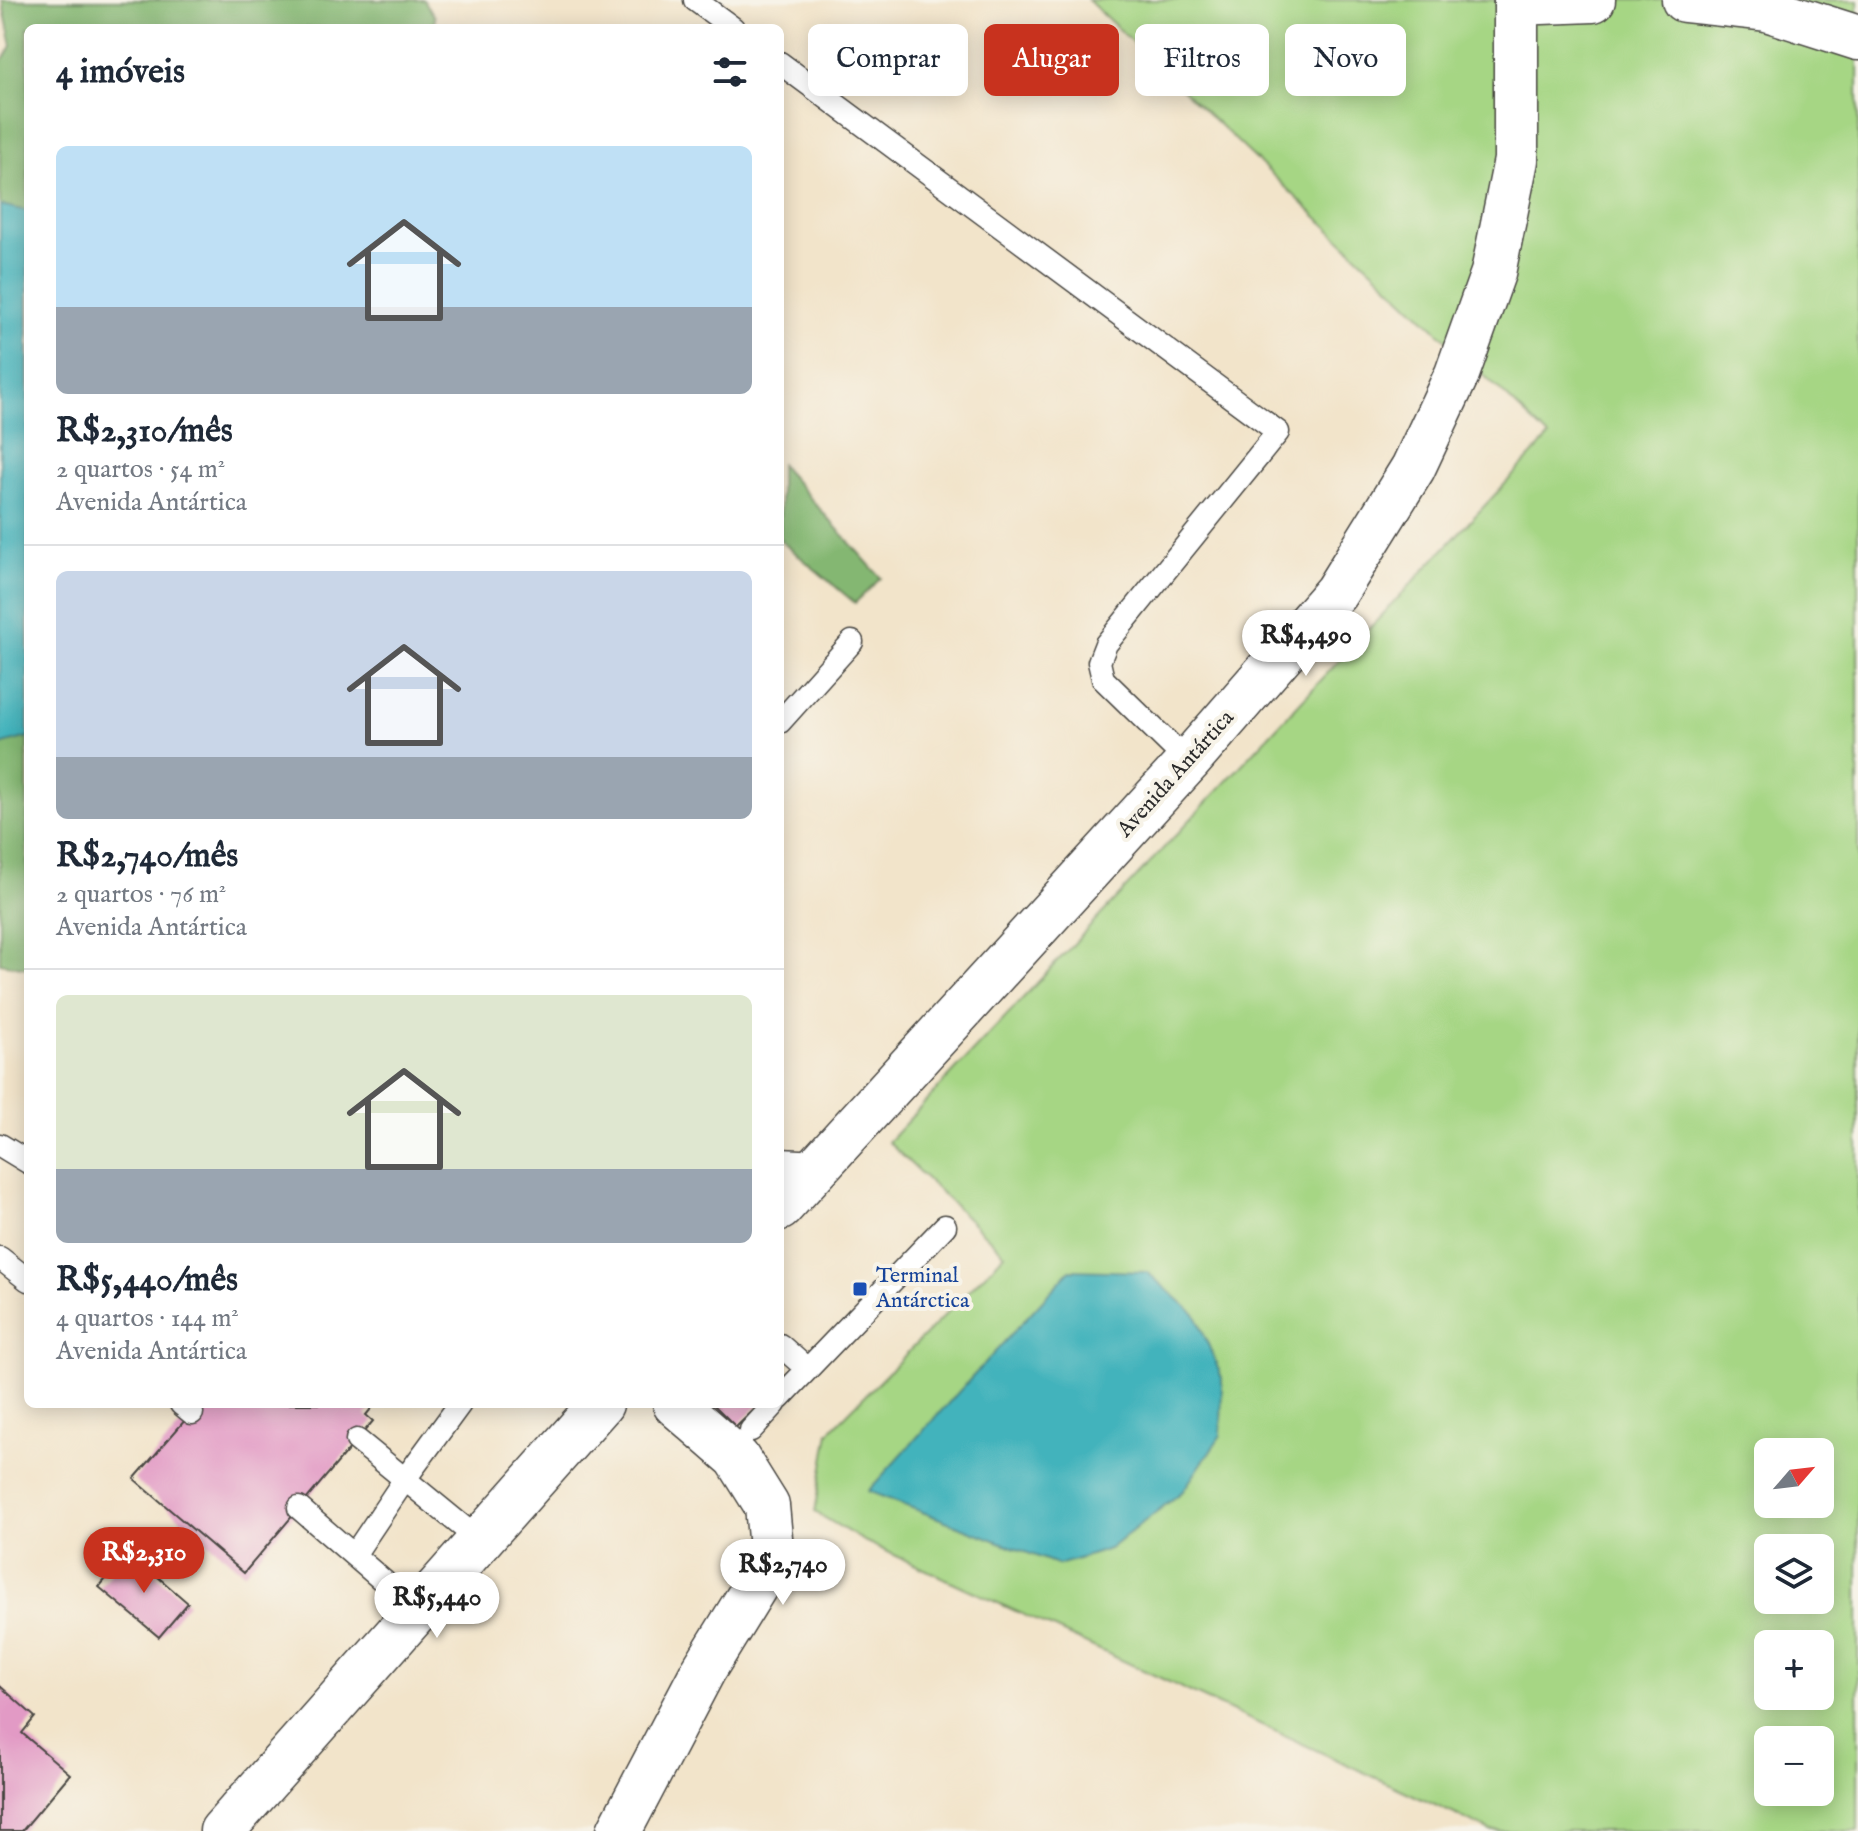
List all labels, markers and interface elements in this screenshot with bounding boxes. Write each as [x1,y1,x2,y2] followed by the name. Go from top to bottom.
[808,24,968,96] chip: Comprar
[984,24,1119,96] chip: Alugar
[1135,24,1269,96] chip: Filtros
[1285,24,1406,96] chip: Novo
[708,50,752,94] icon: filters
[56,51,185,94] text: 4 imóveis
[332,198,476,342] icon: home
[56,410,233,453] text: R$2,310/mês
[56,453,225,486] text: 2 quartos · 54 m²
[56,486,247,519] text: Avenida Antártica
[1232,610,1380,678] pin: R$4,490
[1260,619,1352,652] text: R$4,490
[332,623,476,767] icon: home
[1111,704,1241,844] street label: Avenida Antártica
[56,835,238,878] text: R$2,740/mês
[56,878,226,911] text: 2 quartos · 76 m²
[56,911,247,944] text: Avenida Antártica
[332,1047,476,1191] icon: home
[56,1259,238,1302] text: R$5,440/mês
[875,1262,970,1315] place label: Terminal Antárctica
[851,1280,869,1298] marker: Terminal Antárctica
[56,1302,239,1335] text: 4 quartos · 144 m²
[56,1335,247,1368] text: Avenida Antártica
[1754,1438,1834,1518] north arrow
[1754,1438,1834,1806] map controls
[70,1527,218,1595] pin: R$2,310
[1754,1534,1834,1614] button: layers
[101,1536,187,1569] text: R$2,310
[709,1539,857,1607] pin: R$2,740
[738,1548,828,1581] text: R$2,740
[363,1572,511,1640] pin: R$5,440
[392,1581,482,1614] text: R$5,440
[1754,1630,1834,1710] button: +
[1754,1726,1834,1806] button: −

